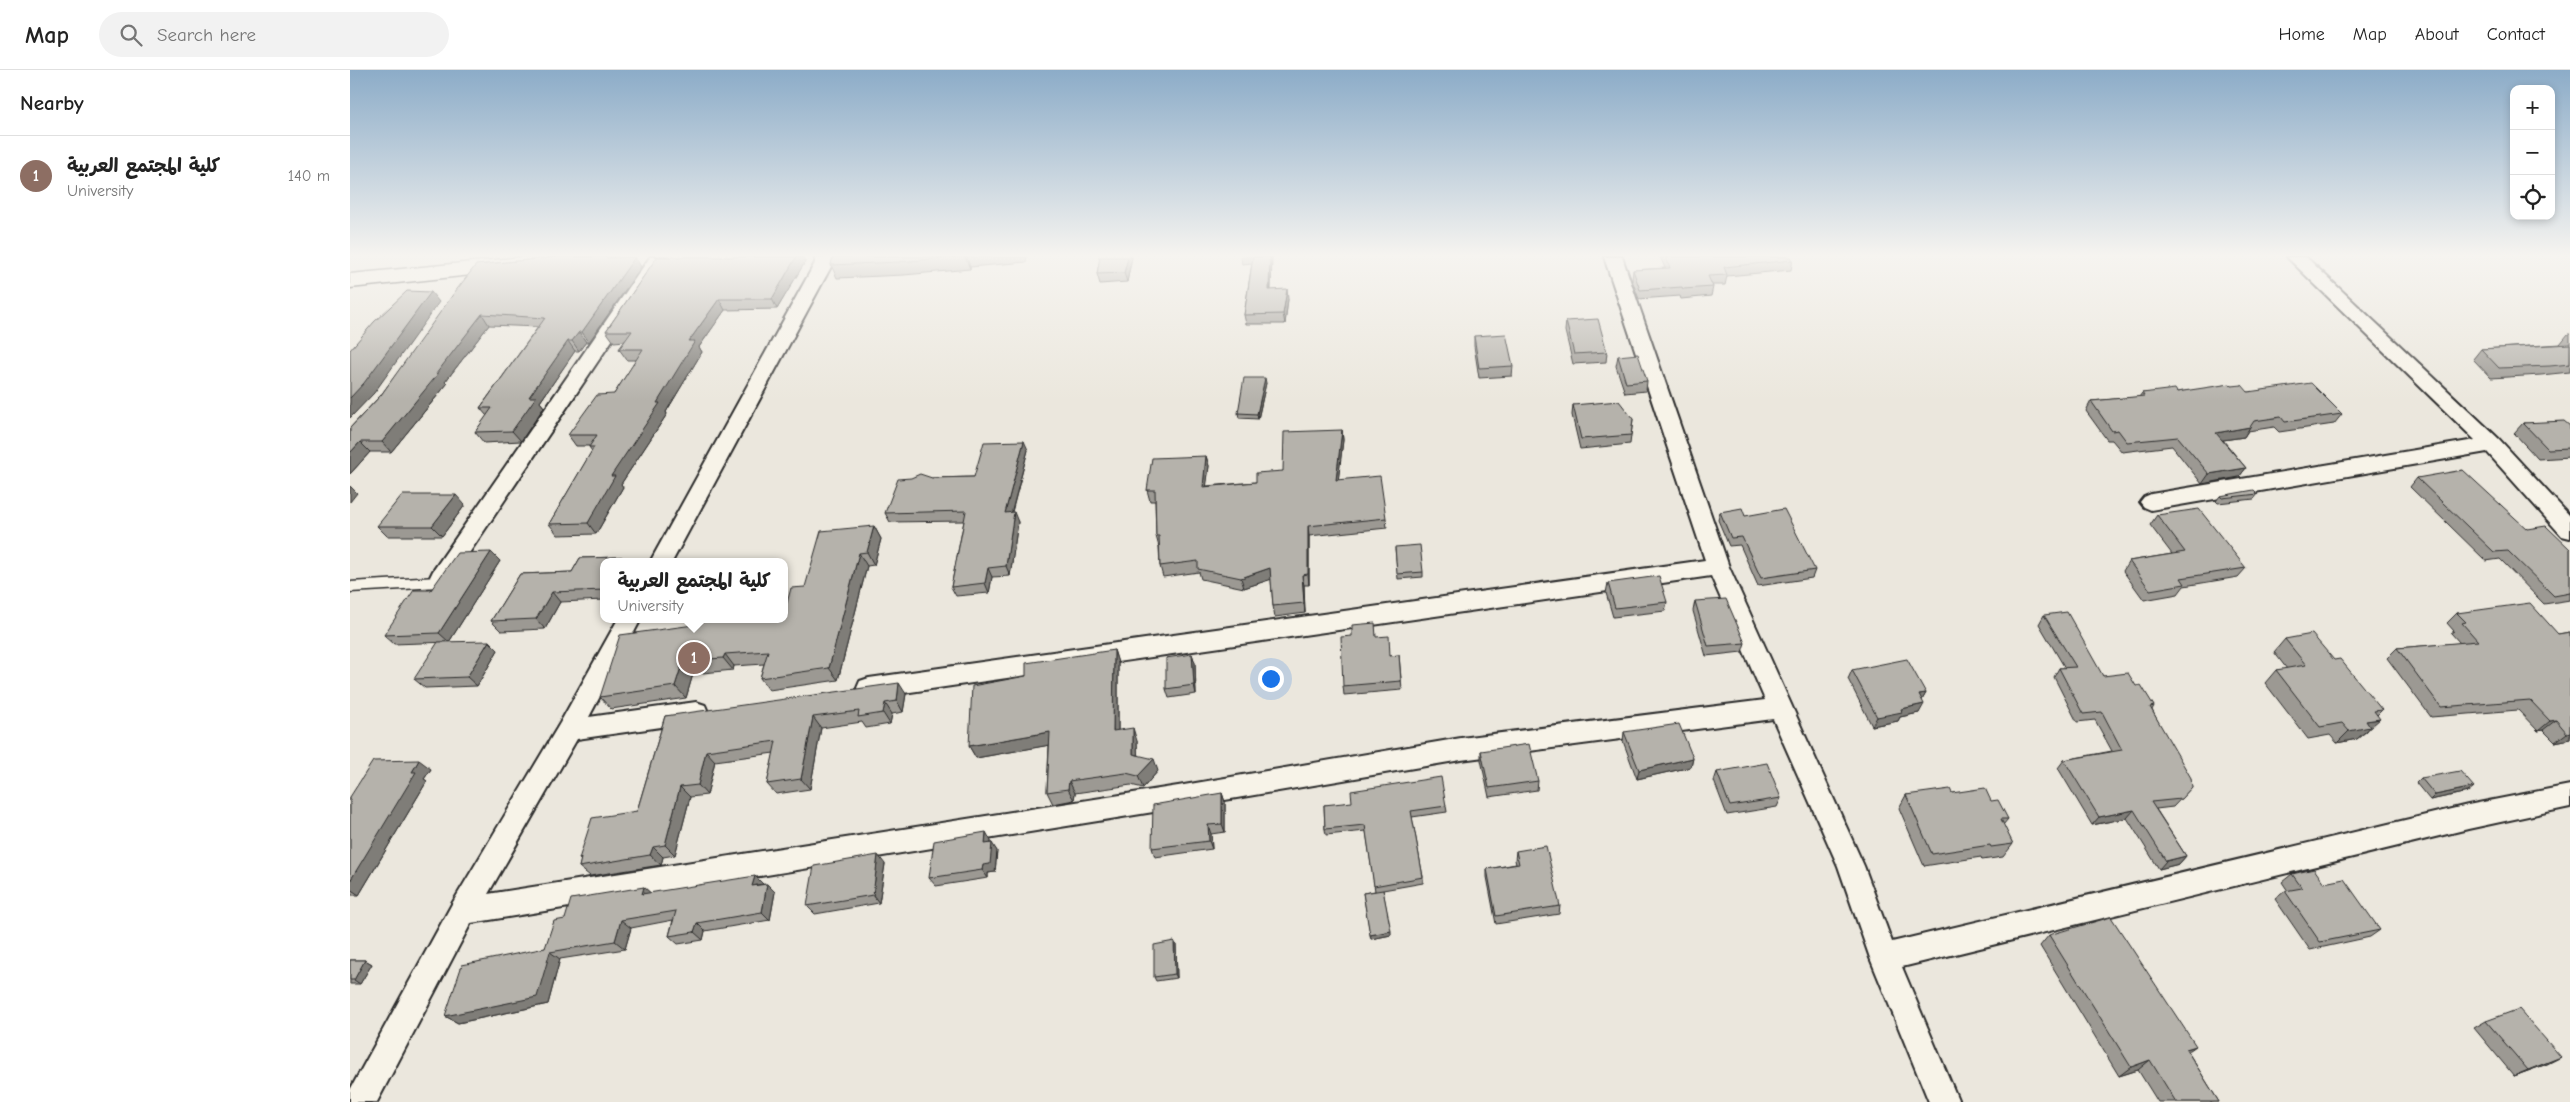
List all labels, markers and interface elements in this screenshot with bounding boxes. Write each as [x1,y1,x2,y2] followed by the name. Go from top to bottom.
[99,12,449,57] search box
[25,21,69,49] text: Map
[117,21,145,49] icon: search
[157,24,256,46] text: Search here
[2278,24,2325,45] text: Home
[2353,24,2387,45] text: Map
[2415,24,2459,45] text: About
[2487,24,2545,45] text: Contact
[2510,85,2555,220] map controls
[2510,85,2555,130] button: +
[20,91,84,115] text: Nearby
[2510,130,2555,175] button: −
[67,155,220,177] text: كلية المجتمع العربية
[33,167,39,185] text: 1
[288,167,330,185] text: 140 m
[2510,175,2555,220] button: locate
[67,182,133,200] text: University
[600,558,788,623] popup
[617,570,771,592] text: كلية المجتمع العربية
[617,597,684,615] text: University
[678,639,710,677] pin: 1
[1258,666,1284,692] your location

